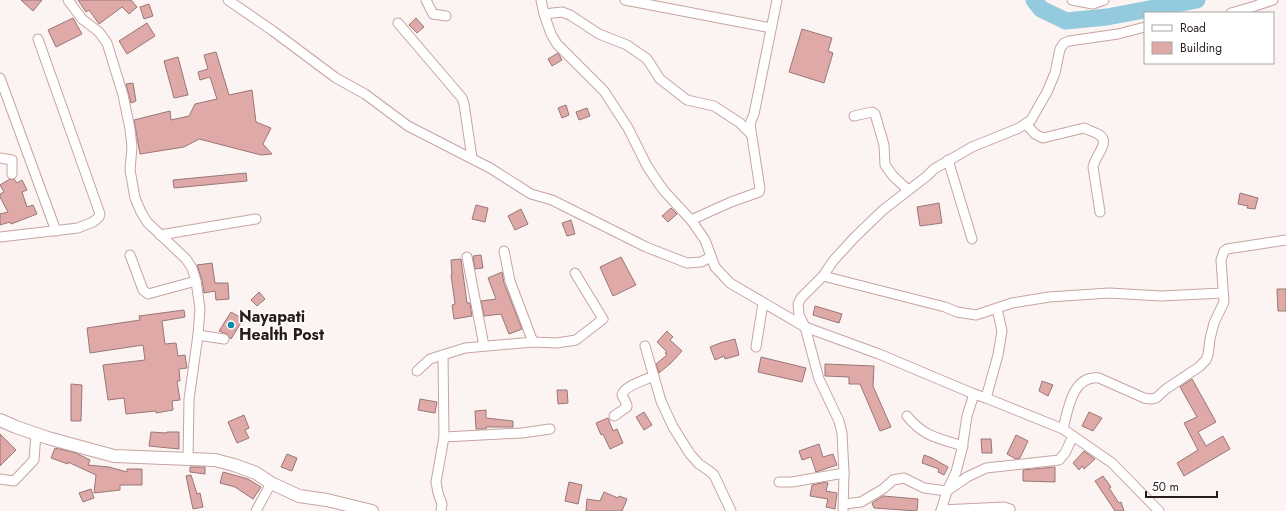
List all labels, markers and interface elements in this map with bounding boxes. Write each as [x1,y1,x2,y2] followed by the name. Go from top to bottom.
[1144,12,1274,64] legend
[1180,19,1206,37] text: Road
[1180,39,1222,57] text: Building
[239,305,325,346] place label: Nayapati Health Post
[226,320,236,330] marker: Nayapati Health Post
[1146,473,1217,499] scale bar
[1152,478,1179,496] text: 50 m

